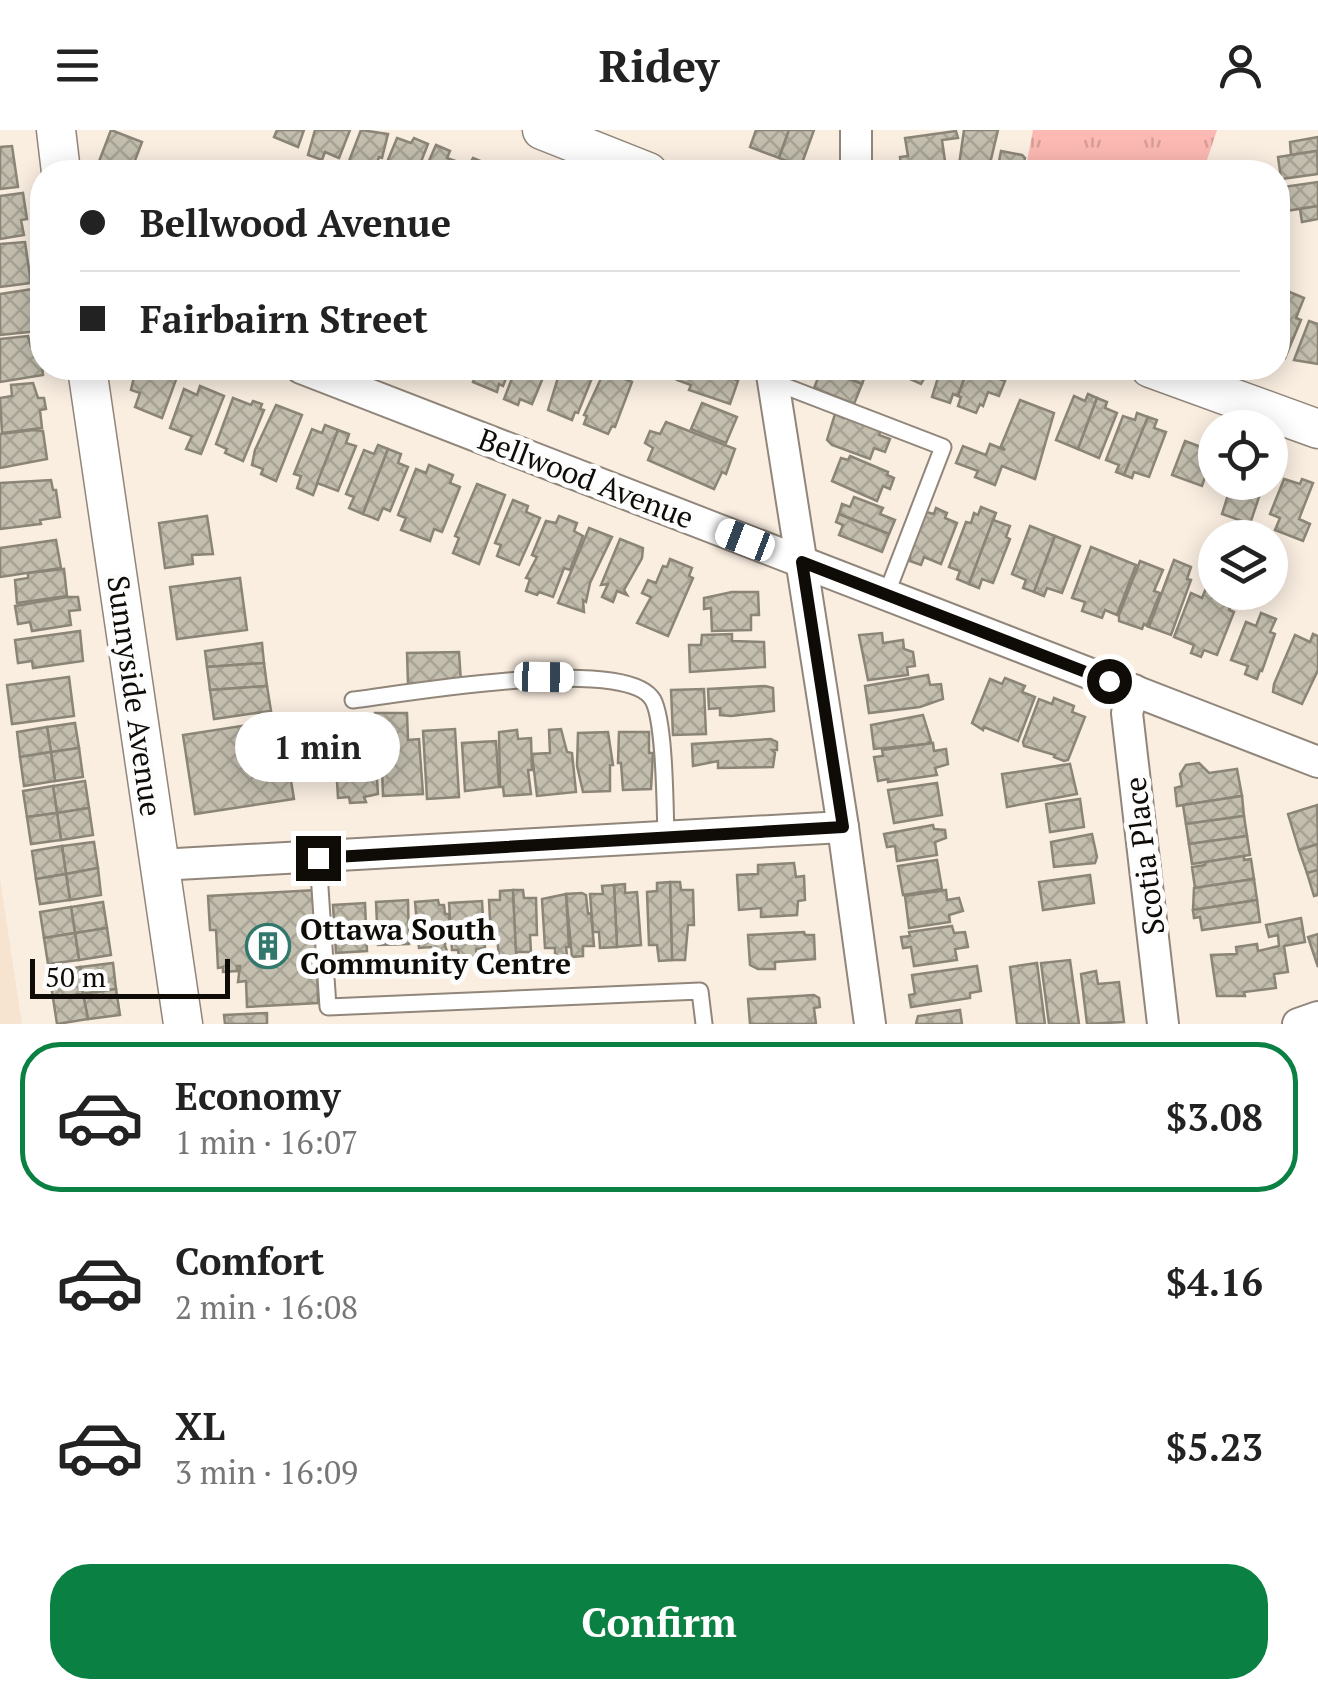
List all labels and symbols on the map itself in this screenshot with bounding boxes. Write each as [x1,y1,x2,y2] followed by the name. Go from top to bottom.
[472,418,700,538] street label: Bellwood Avenue
[712,515,778,565] car
[98,573,172,819] street label: Sunnyside Avenue
[1087,659,1132,704] route start
[514,661,574,693] car
[236,713,400,783] callout: 1 min
[1114,775,1174,937] street label: Scotia Place
[296,836,341,881] route end
[300,909,571,983] place label: Ottawa South Community Centre
[245,923,291,969] building icon: Ottawa South Community Centre
[30,954,230,998] scale bar

